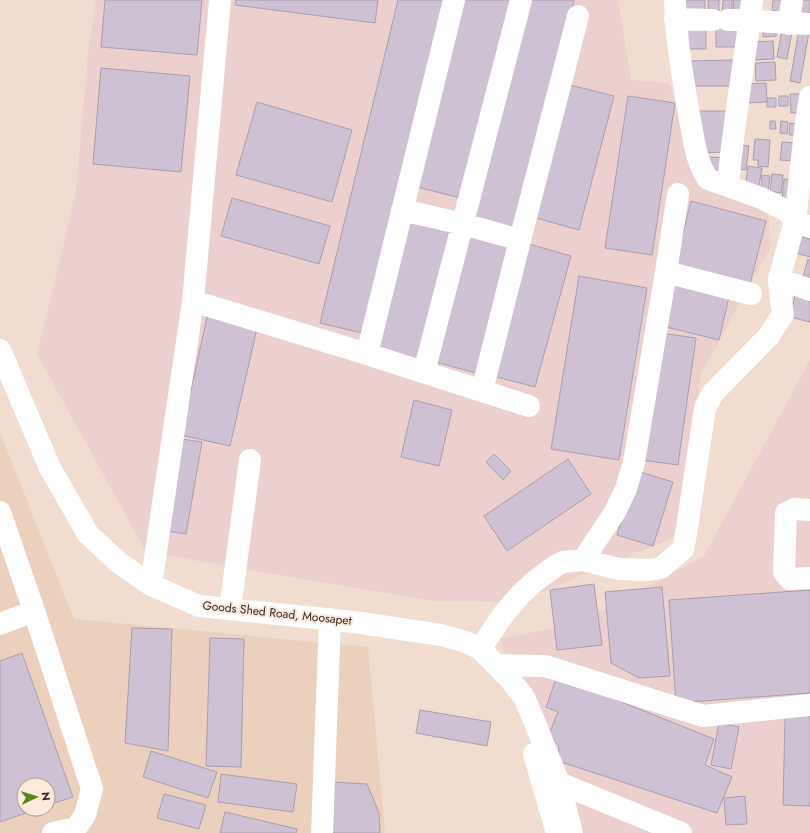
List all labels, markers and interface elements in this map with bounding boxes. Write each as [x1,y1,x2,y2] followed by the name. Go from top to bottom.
[202,596,352,630] street label: Goods Shed Road, Moosapet
[16,777,56,817] north arrow
[38,791,54,801] text: N

